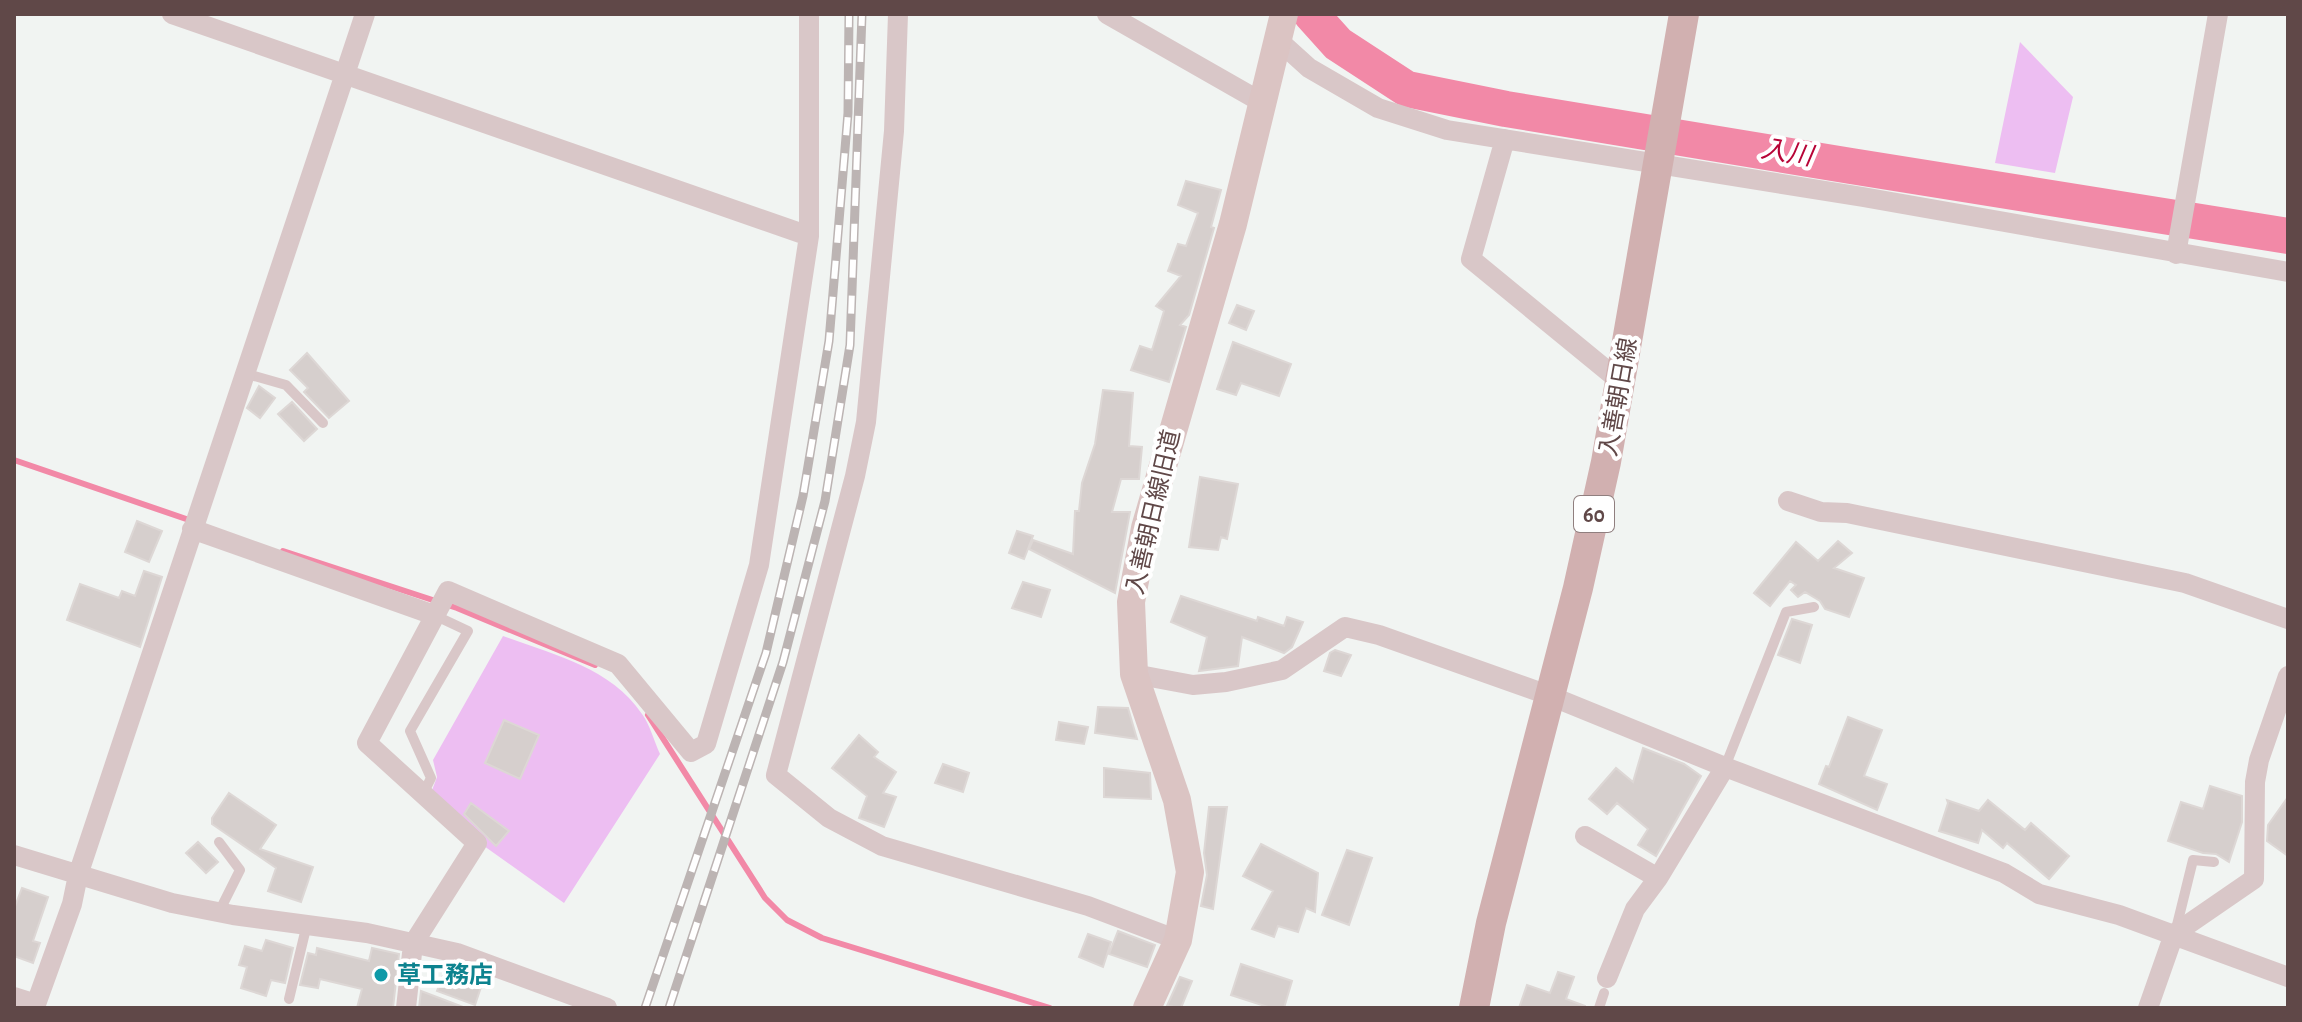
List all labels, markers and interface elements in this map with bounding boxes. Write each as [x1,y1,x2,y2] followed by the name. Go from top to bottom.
[1759,136,1818,170] water label: 入川
[1595,336,1641,458] street label: 入善朝日線
[1121,427,1185,597] street label: 入善朝日線旧道
[1574,496,1614,532] road number: 60
[397,962,493,988] place label: 草工務店
[372,966,390,984] marker: 草工務店

